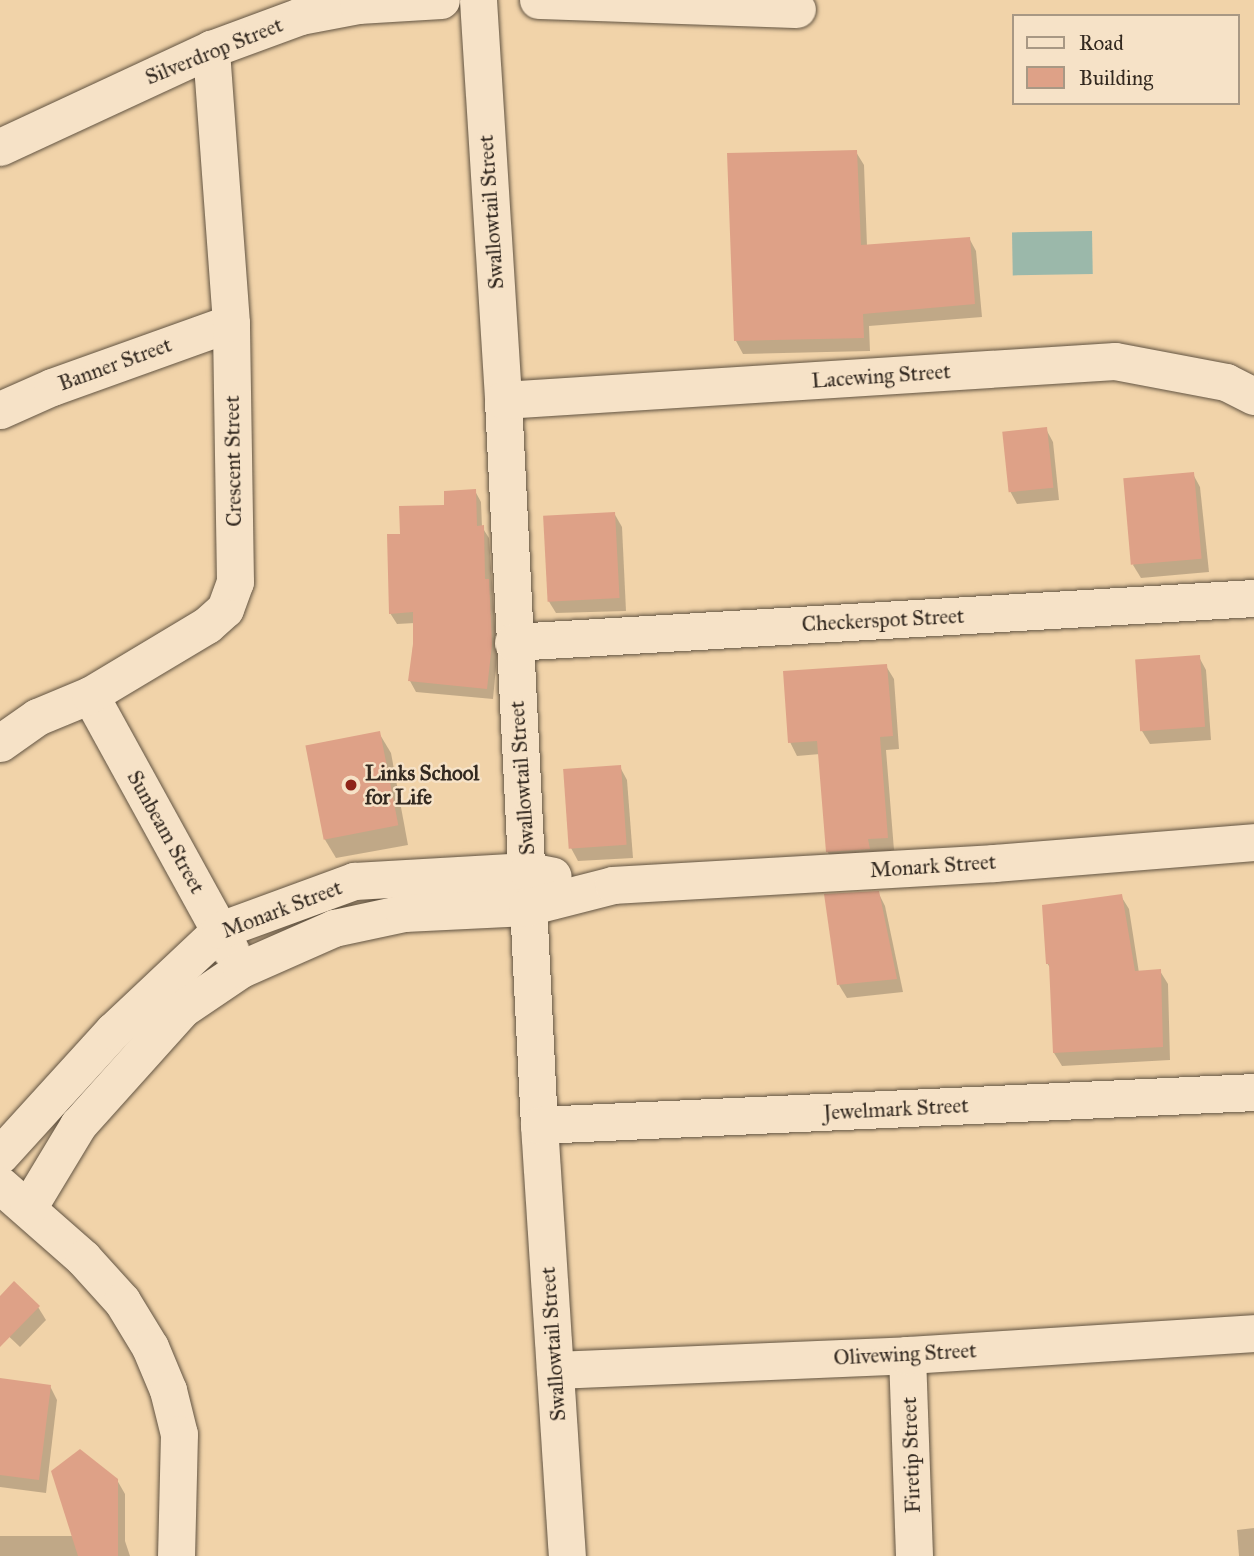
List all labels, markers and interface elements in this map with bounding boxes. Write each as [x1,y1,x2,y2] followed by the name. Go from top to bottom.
[142,12,286,90] street label: Silverdrop Street
[1012,14,1240,105] legend
[1079,30,1124,56] text: Road
[1079,65,1153,91] text: Building
[473,134,509,290] street label: Swallowtail Street
[55,332,175,396] street label: Banner Street
[811,359,951,393] street label: Lacewing Street
[219,395,247,527] street label: Crescent Street
[801,603,965,637] street label: Checkerspot Street
[504,700,540,856] street label: Swallowtail Street
[365,760,479,810] place label: Links School for Life
[122,766,210,898] street label: Sunbeam Street
[343,777,359,793] marker: Links School for Life
[869,849,997,883] street label: Monark Street
[218,875,346,943] street label: Monark Street
[823,1093,969,1125] street label: Jewelmark Street
[535,1266,571,1422] street label: Swallowtail Street
[833,1338,977,1370] street label: Olivewing Street
[896,1396,926,1514] street label: Firetip Street

